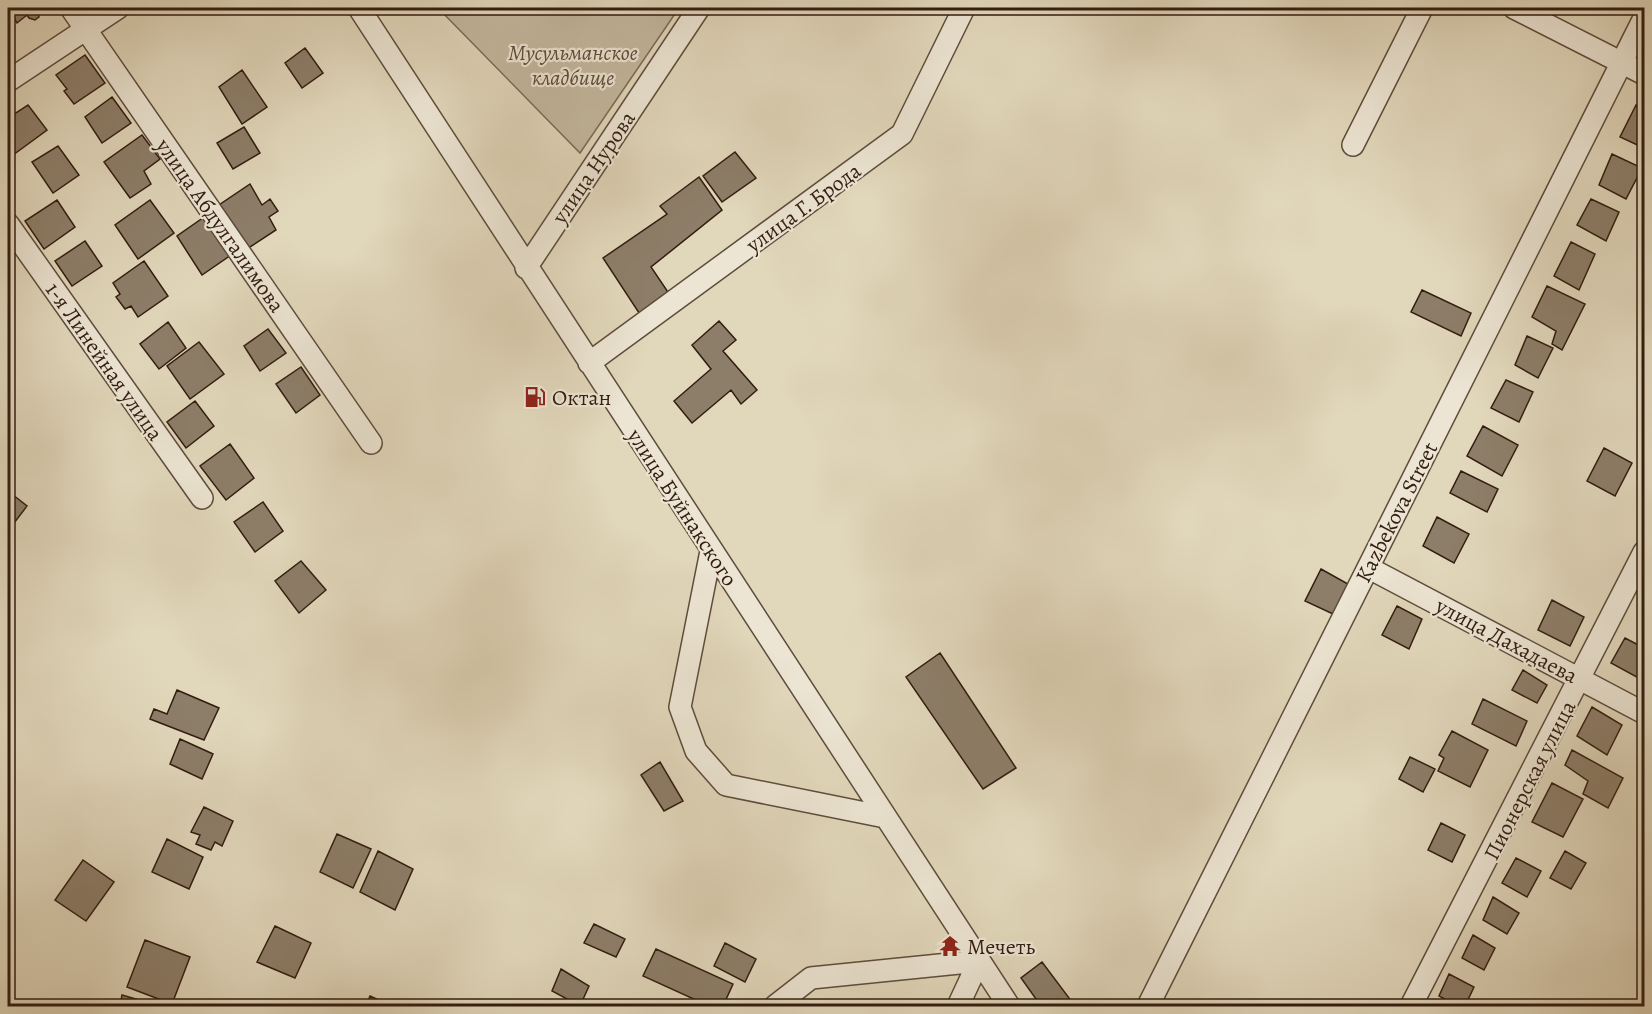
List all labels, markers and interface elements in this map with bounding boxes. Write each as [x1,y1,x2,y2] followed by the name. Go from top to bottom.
[508,38,638,93] park label: Мусульманское кладбище
[545,105,643,231] street label: улица Нурова
[148,132,292,319] street label: улица Абдулгалимова
[739,155,868,260] street label: улица Г. Брода
[38,276,171,448] street label: 1-я Линейная улица
[552,383,611,413] place label: Октан
[523,385,547,409] fuel station icon: Октан
[619,422,744,592] street label: улица Буйнакского
[1349,437,1445,588] street label: Kazbekova Street
[1429,590,1584,691] street label: улица Дахадаева
[1477,695,1584,866] street label: Пионерская улица
[967,932,1036,962] place label: Мечеть
[938,934,962,958] temple icon: Мечеть

